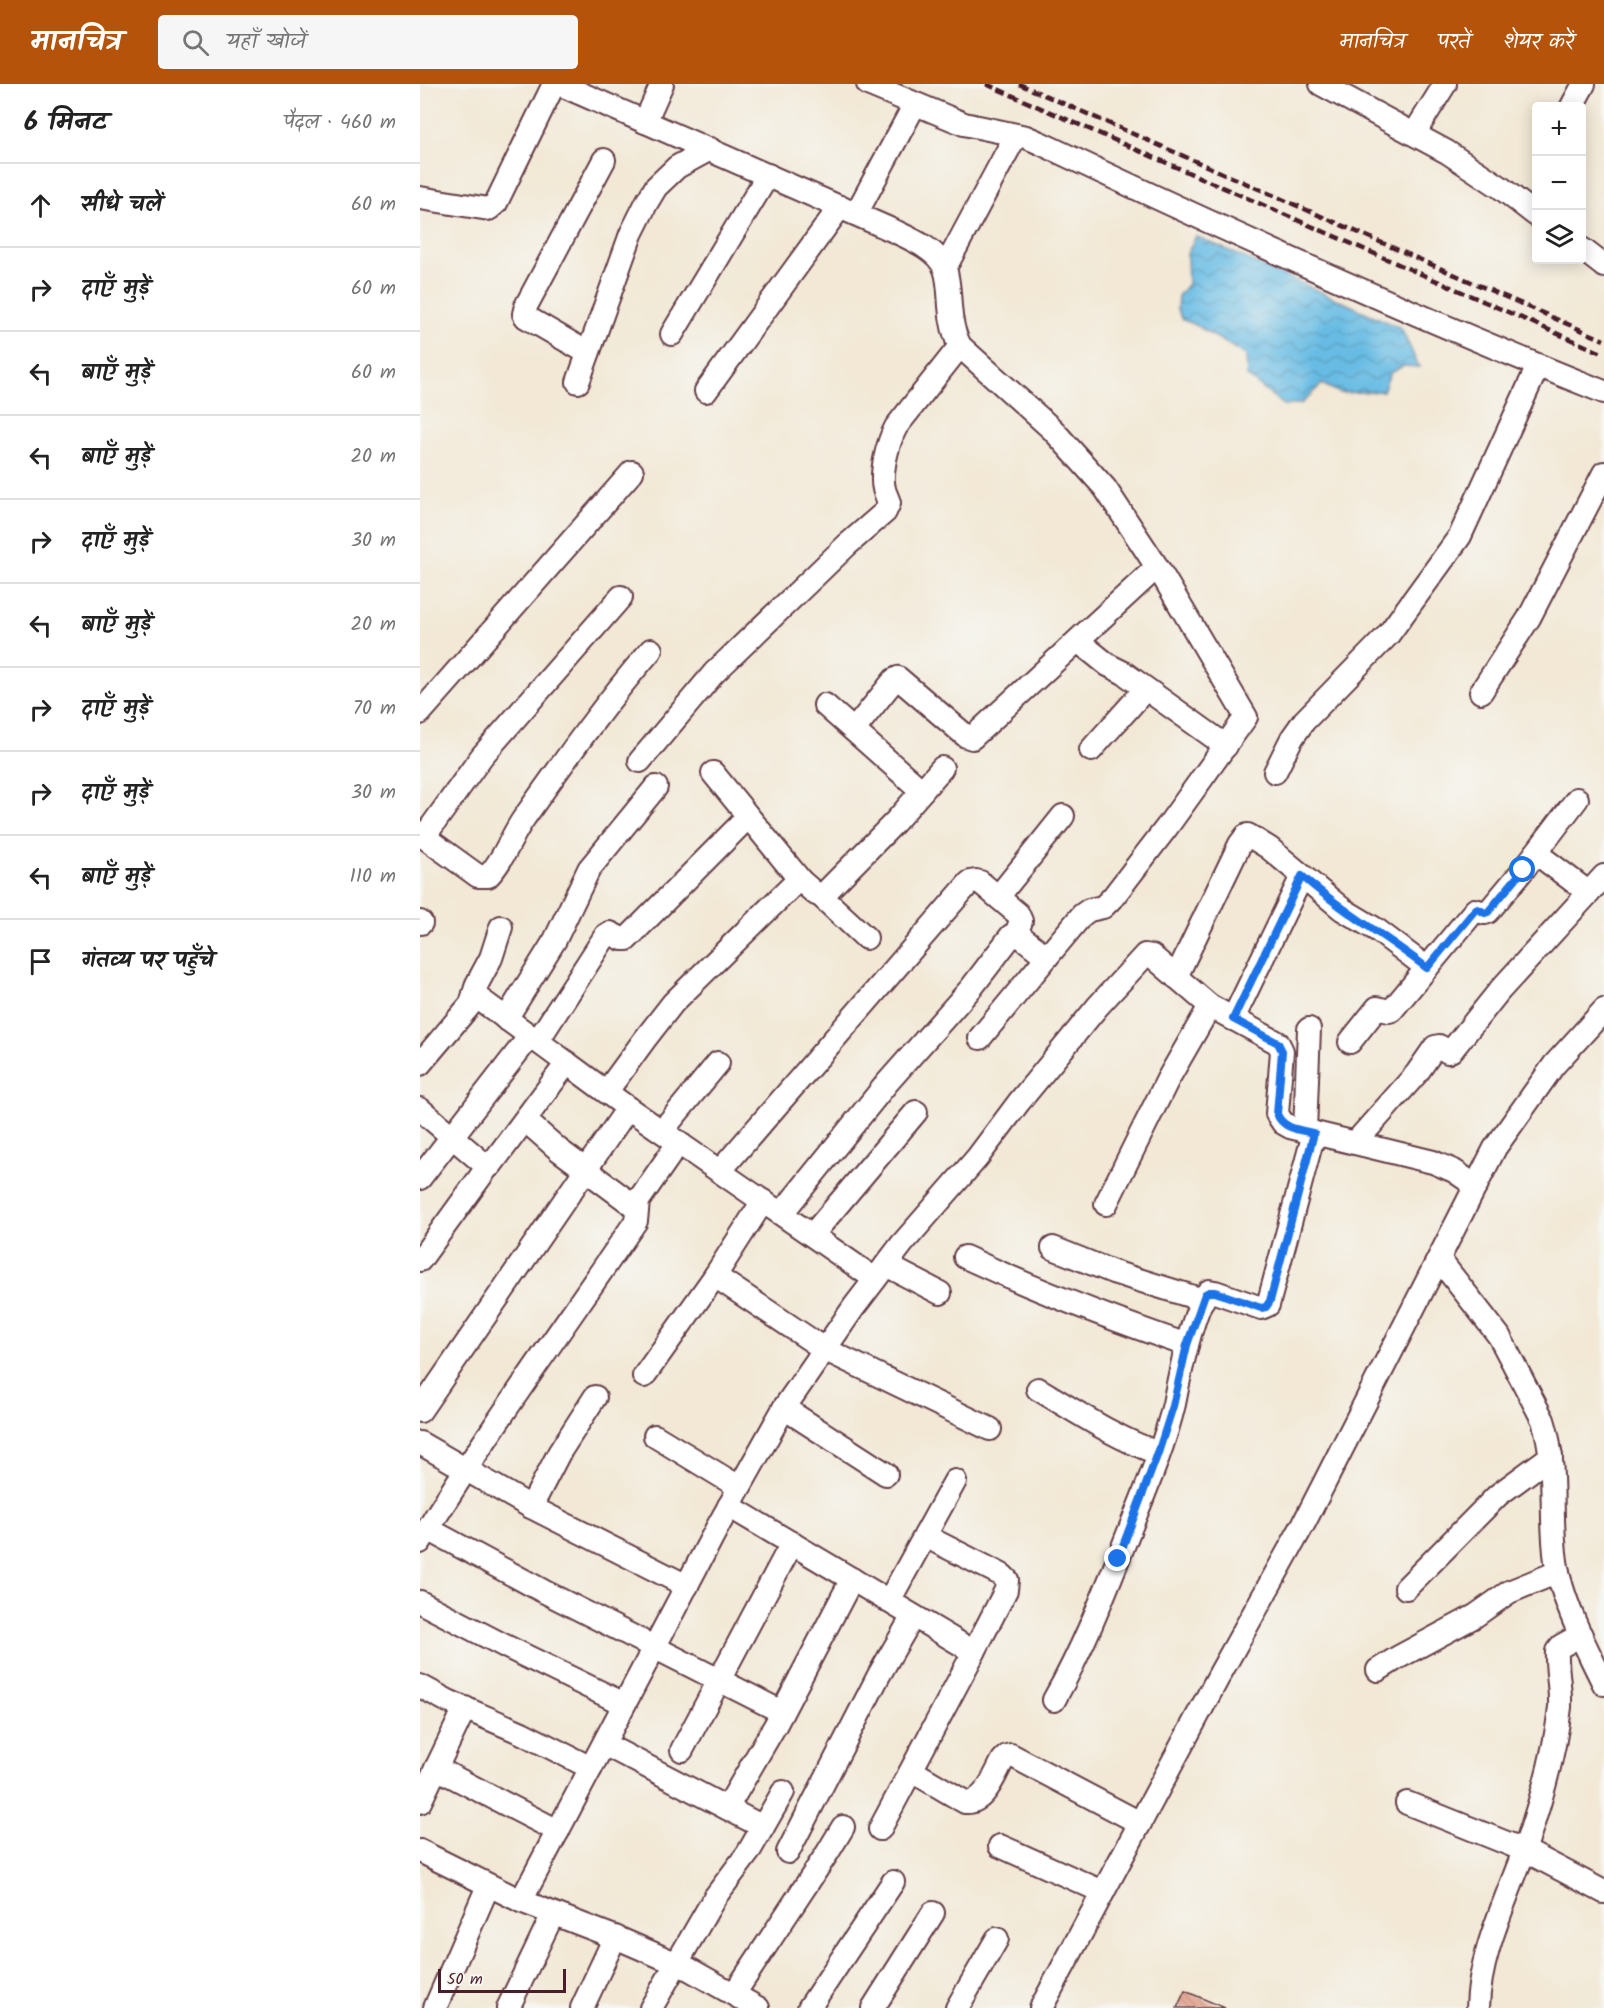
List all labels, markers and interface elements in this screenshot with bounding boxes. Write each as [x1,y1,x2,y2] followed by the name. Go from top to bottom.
[158,15,578,69] search box
[30,20,122,65] text: मानचित्र
[227,25,306,60] text: यहाँ खोजें
[179,26,212,59] icon: search
[1340,26,1405,59] text: मानचित्र
[1438,26,1470,59] text: परतें
[1503,26,1574,59] text: शेयर करें
[24,102,107,144] text: 6 मिनट
[1532,102,1586,264] map controls
[1532,102,1586,156] button: +
[284,107,396,139] text: पैदल · 460 m
[1532,156,1586,210] button: −
[81,188,162,223] text: सीधे चलें
[24,189,57,222] icon: ahead
[351,189,396,221] text: 60 m
[1532,210,1586,264] button: layers
[81,272,150,307] text: दाएँ मुड़ें
[24,273,57,306] icon: right
[351,273,396,305] text: 60 m
[81,356,152,391] text: बाएँ मुड़ें
[24,357,57,390] icon: left
[351,357,396,389] text: 60 m
[81,440,152,475] text: बाएँ मुड़ें
[24,441,57,474] icon: left
[350,441,396,473] text: 20 m
[81,524,150,559] text: दाएँ मुड़ें
[24,525,57,558] icon: right
[351,525,396,557] text: 30 m
[81,608,152,643] text: बाएँ मुड़ें
[24,609,57,642] icon: left
[350,609,396,641] text: 20 m
[81,692,150,727] text: दाएँ मुड़ें
[24,693,57,726] icon: right
[353,693,396,725] text: 70 m
[81,776,150,811] text: दाएँ मुड़ें
[24,777,57,810] icon: right
[351,777,396,809] text: 30 m
[1509,856,1535,882] route start
[81,860,152,895] text: बाएँ मुड़ें
[24,861,57,894] icon: left
[350,861,396,893] text: 110 m
[81,944,214,979] text: गंतव्य पर पहुँचे
[24,945,57,978] icon: arrive
[1104,1545,1130,1571] route end
[438,1966,566,1994] scale bar
[447,1967,483,1992] text: 50 m

